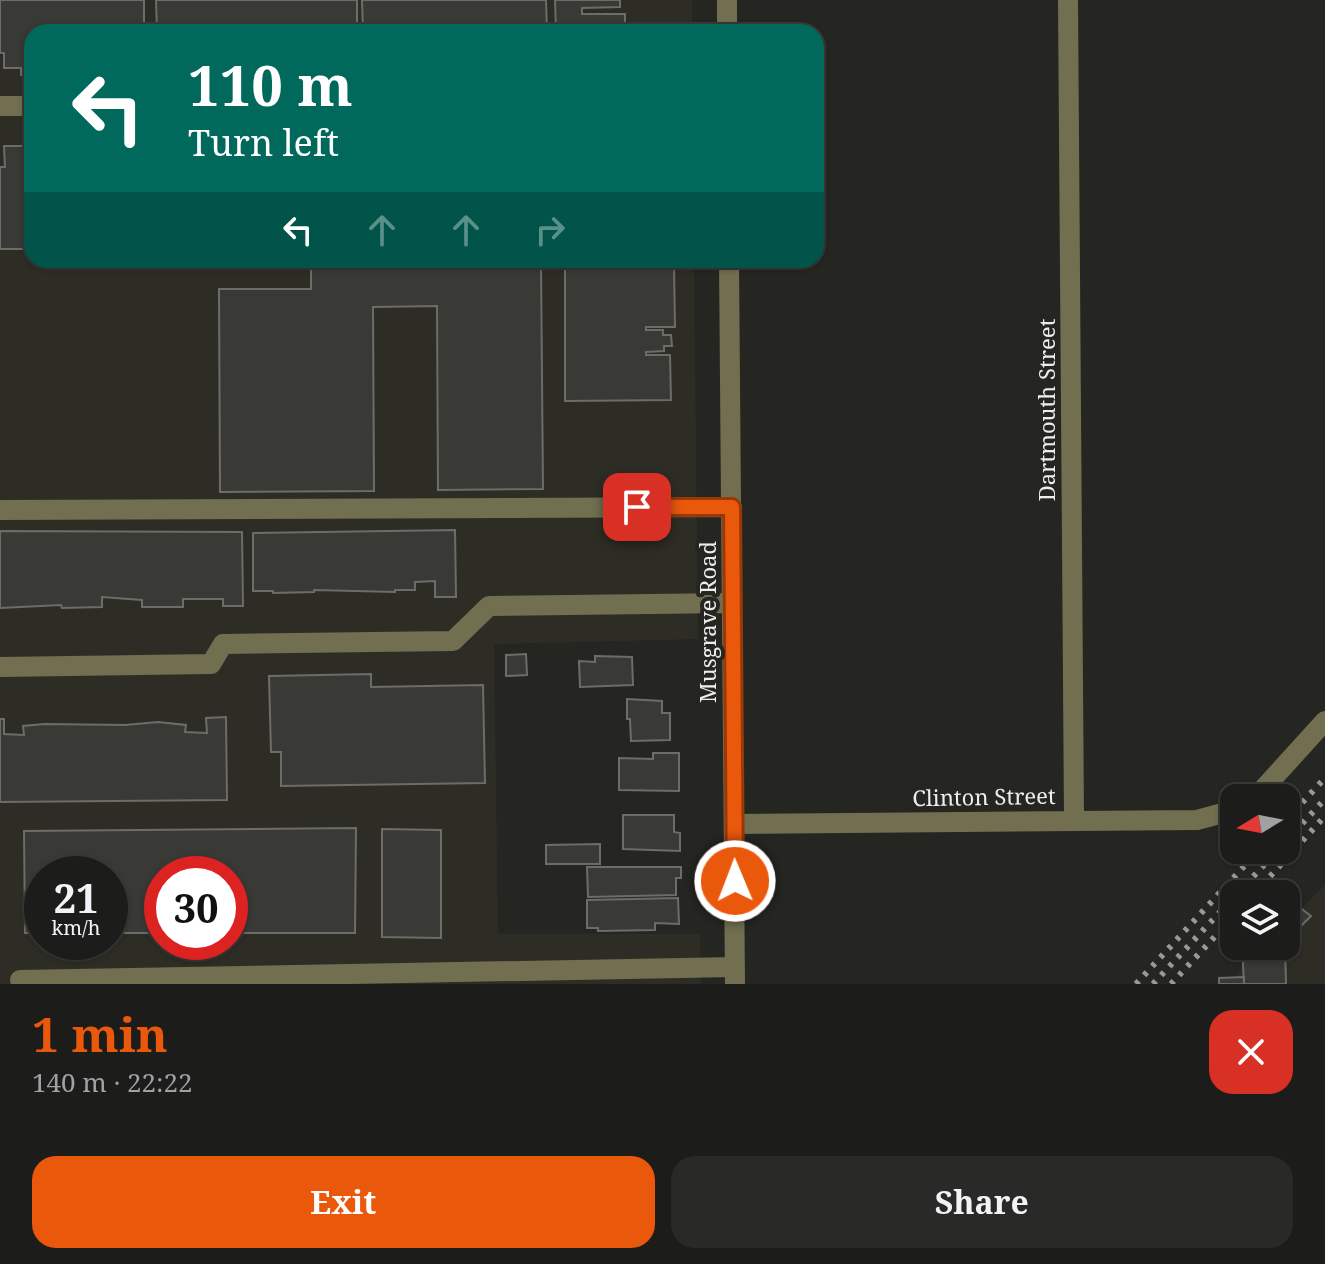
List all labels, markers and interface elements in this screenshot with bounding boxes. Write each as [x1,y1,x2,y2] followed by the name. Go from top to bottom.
[188,46,353,122] text: 110 m
[56,56,160,160] icon: left
[188,118,339,167] text: Turn left
[276,208,320,252] icon: left
[360,208,404,252] icon: ahead
[444,208,488,252] icon: ahead
[528,208,572,252] icon: right
[1031,318,1061,501] street label: Dartmouth Street
[603,473,671,541] pin
[615,485,659,529] icon: arrive
[692,541,722,703] street label: Musgrave Road
[912,780,1056,812] street label: Clinton Street
[1220,784,1300,864] north arrow
[1220,784,1300,960] map controls
[693,839,777,923] position arrow
[144,856,248,960] speed limit sign: 30
[53,870,99,925] text: 21
[1220,880,1300,960] button: layers
[51,914,101,941] text: km/h
[32,1001,168,1066] text: 1 min
[1209,1010,1293,1094] button: close
[32,1064,193,1100] text: 140 m · 22:22
[32,1156,655,1248] button: Exit
[671,1156,1293,1248] button: Share

